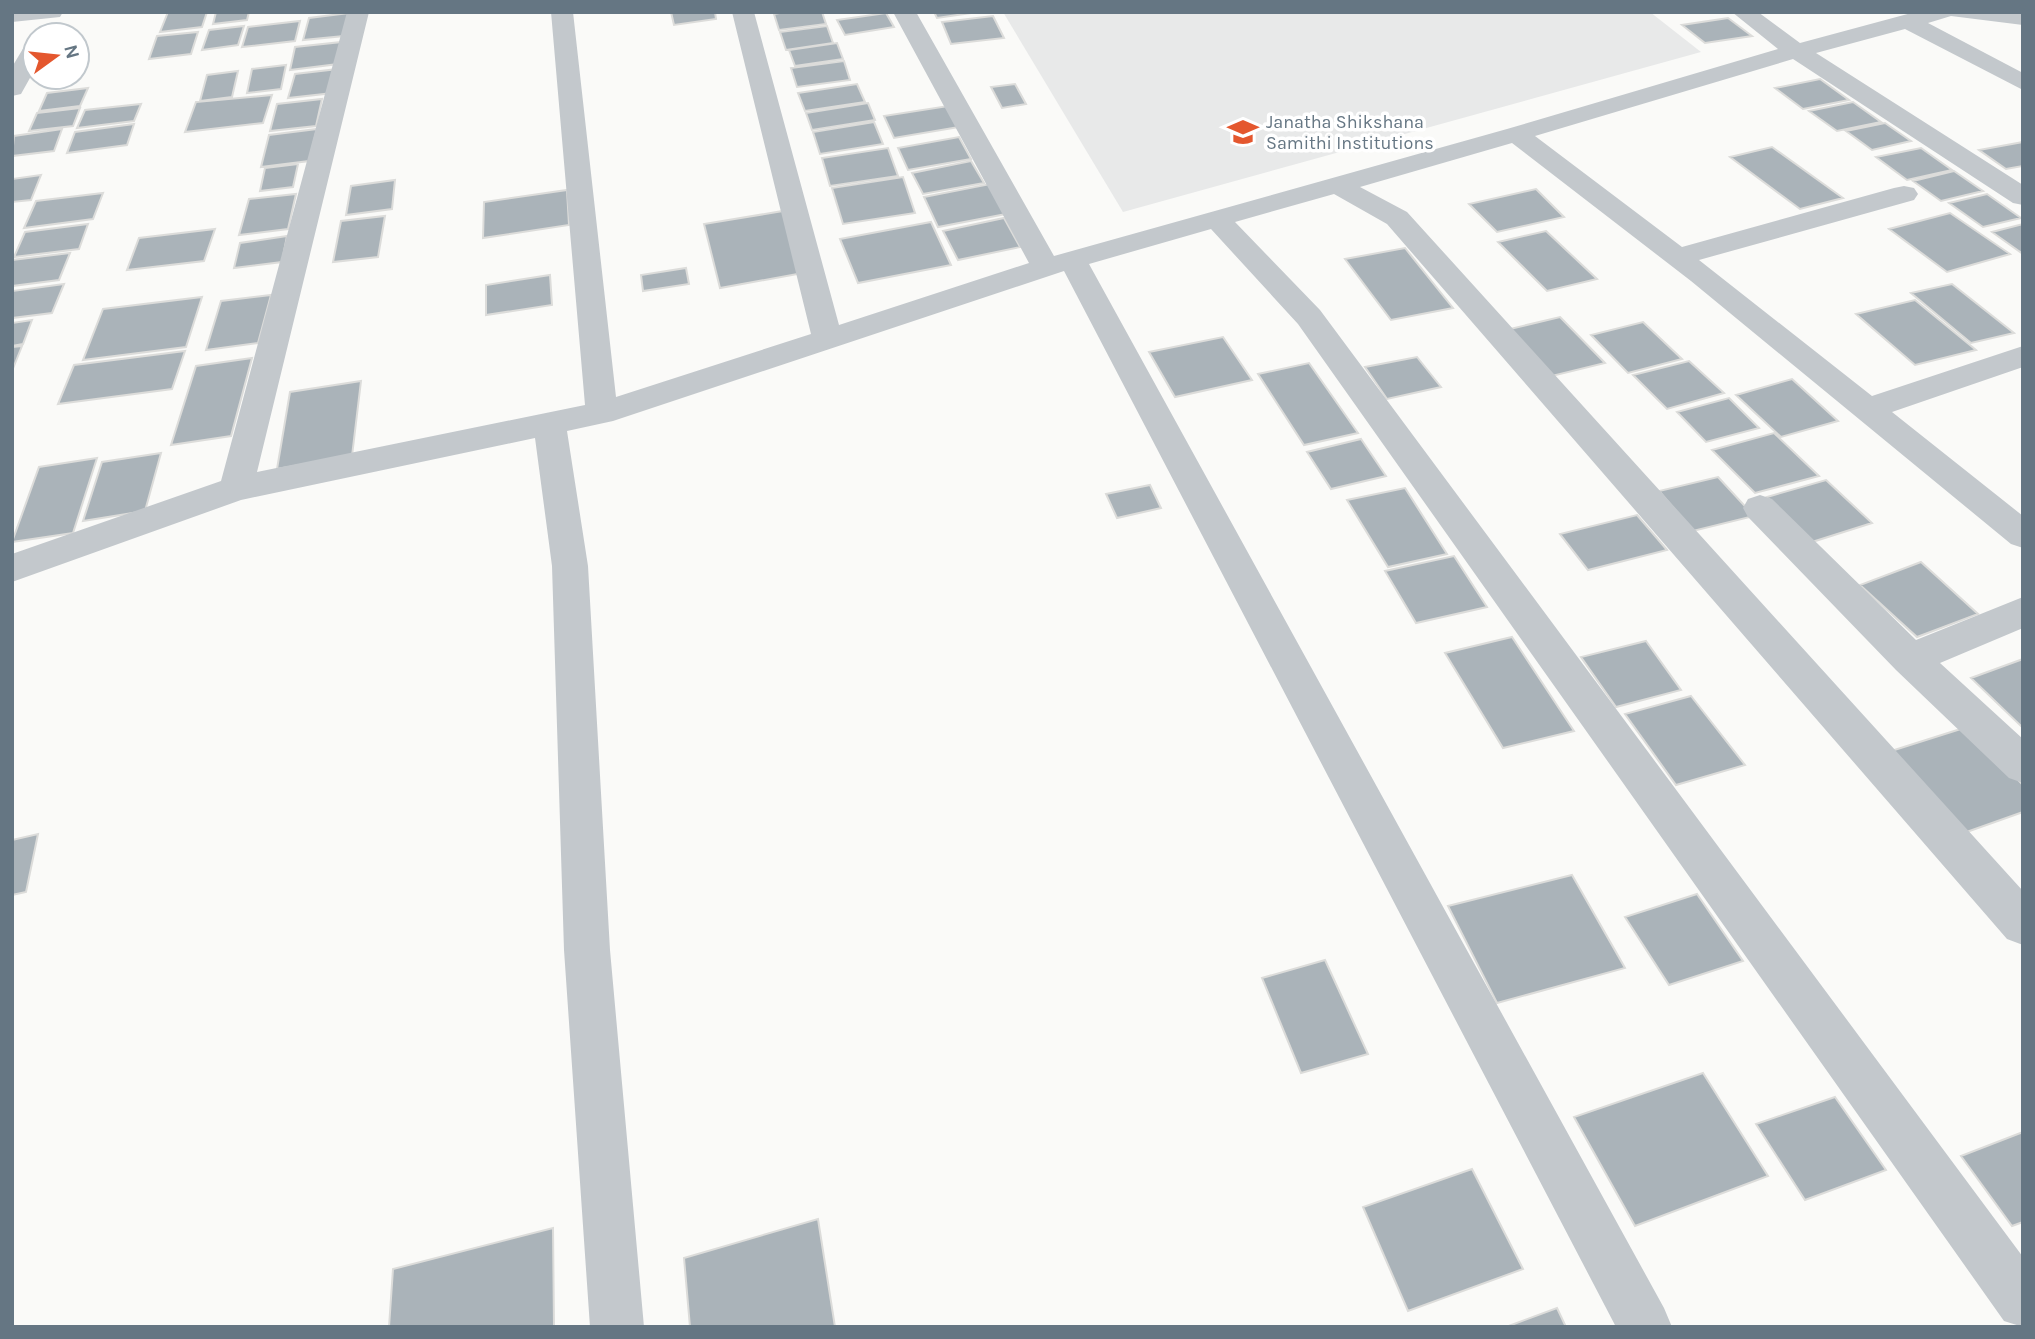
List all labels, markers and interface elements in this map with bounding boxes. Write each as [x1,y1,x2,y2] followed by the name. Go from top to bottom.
[21,21,91,91] north arrow
[59,42,84,61] text: N
[1266,111,1434,154] place label: Janatha Shikshana Samithi Institutions
[1226,115,1260,149] school or university icon: Janatha Shikshana Samithi Institutions

